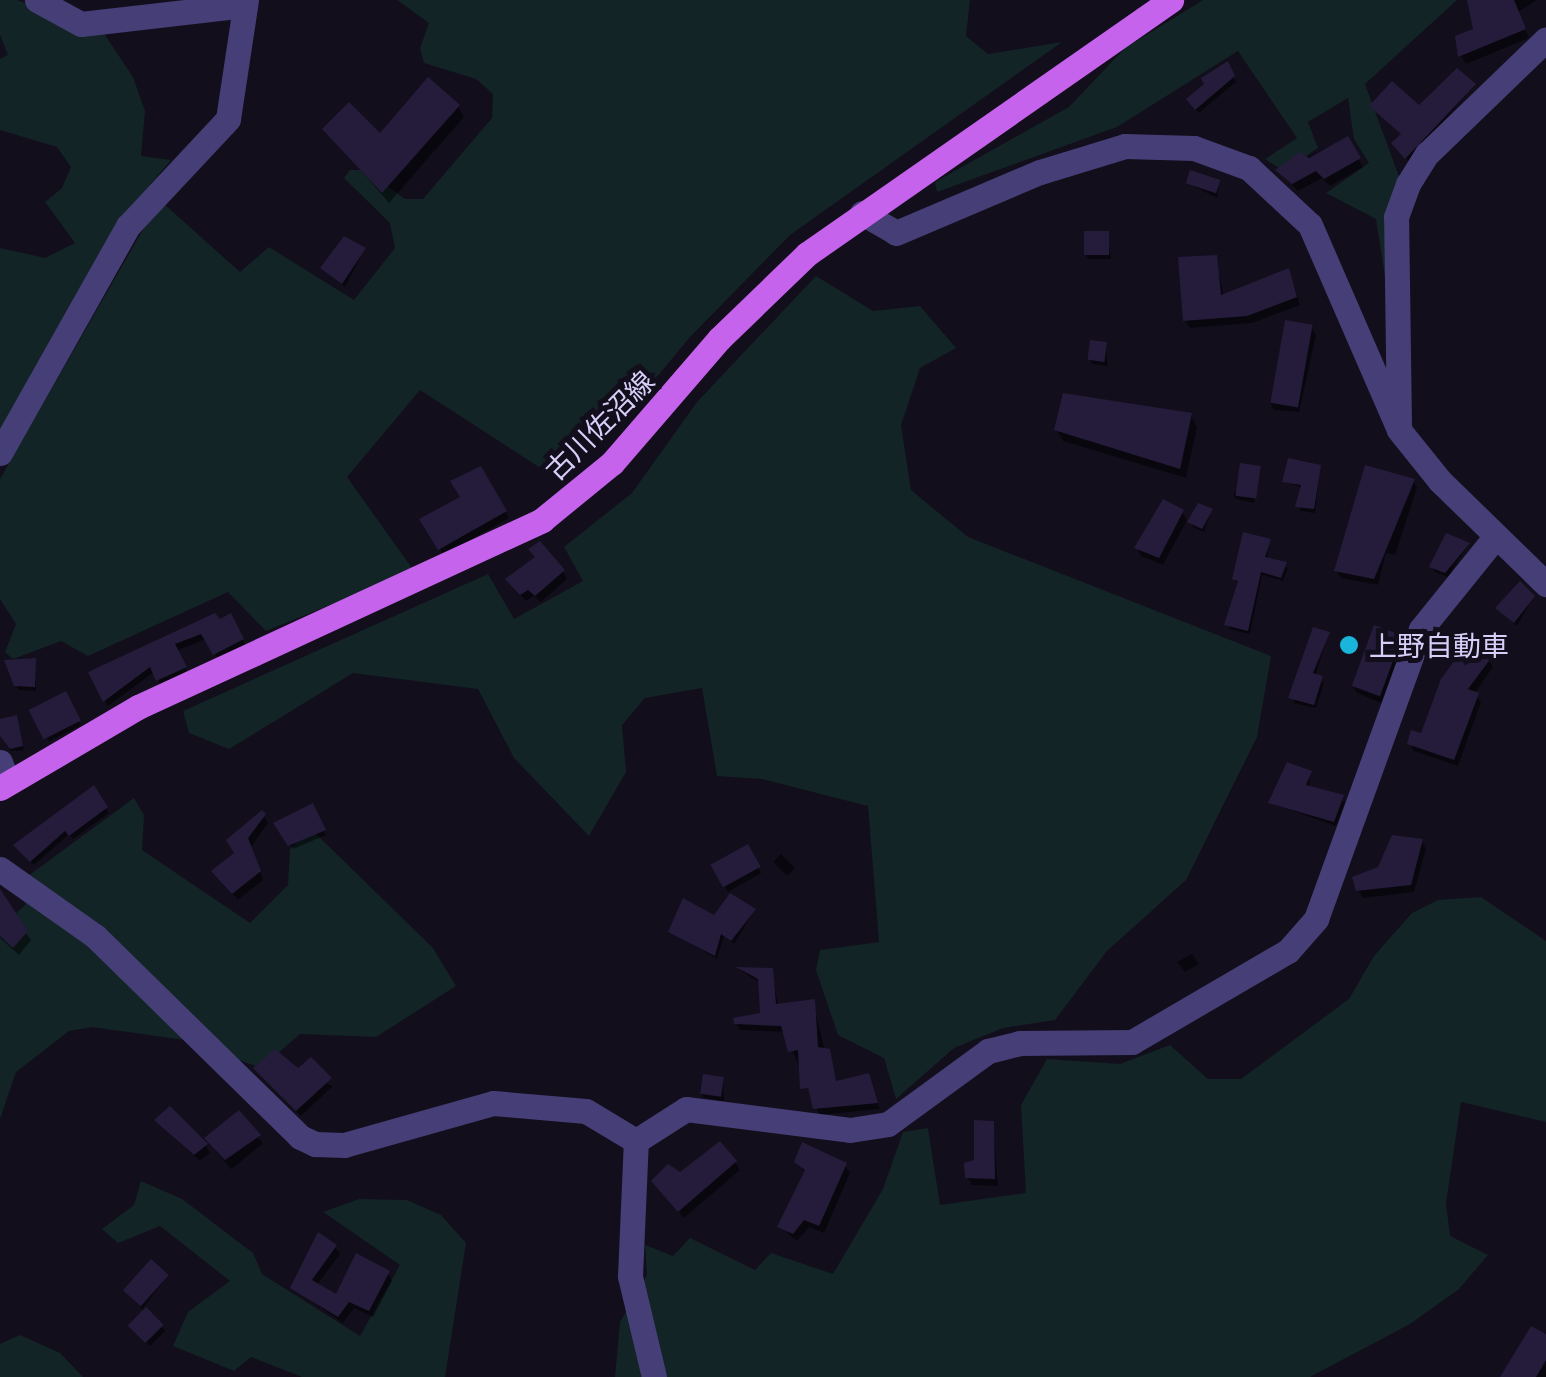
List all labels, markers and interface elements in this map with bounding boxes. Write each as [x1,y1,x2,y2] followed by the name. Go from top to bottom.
[538,364,660,486] street label: 古川佐沼線
[1369,628,1509,662] place label: 上野自動車
[1338,634,1360,656] marker: 上野自動車

